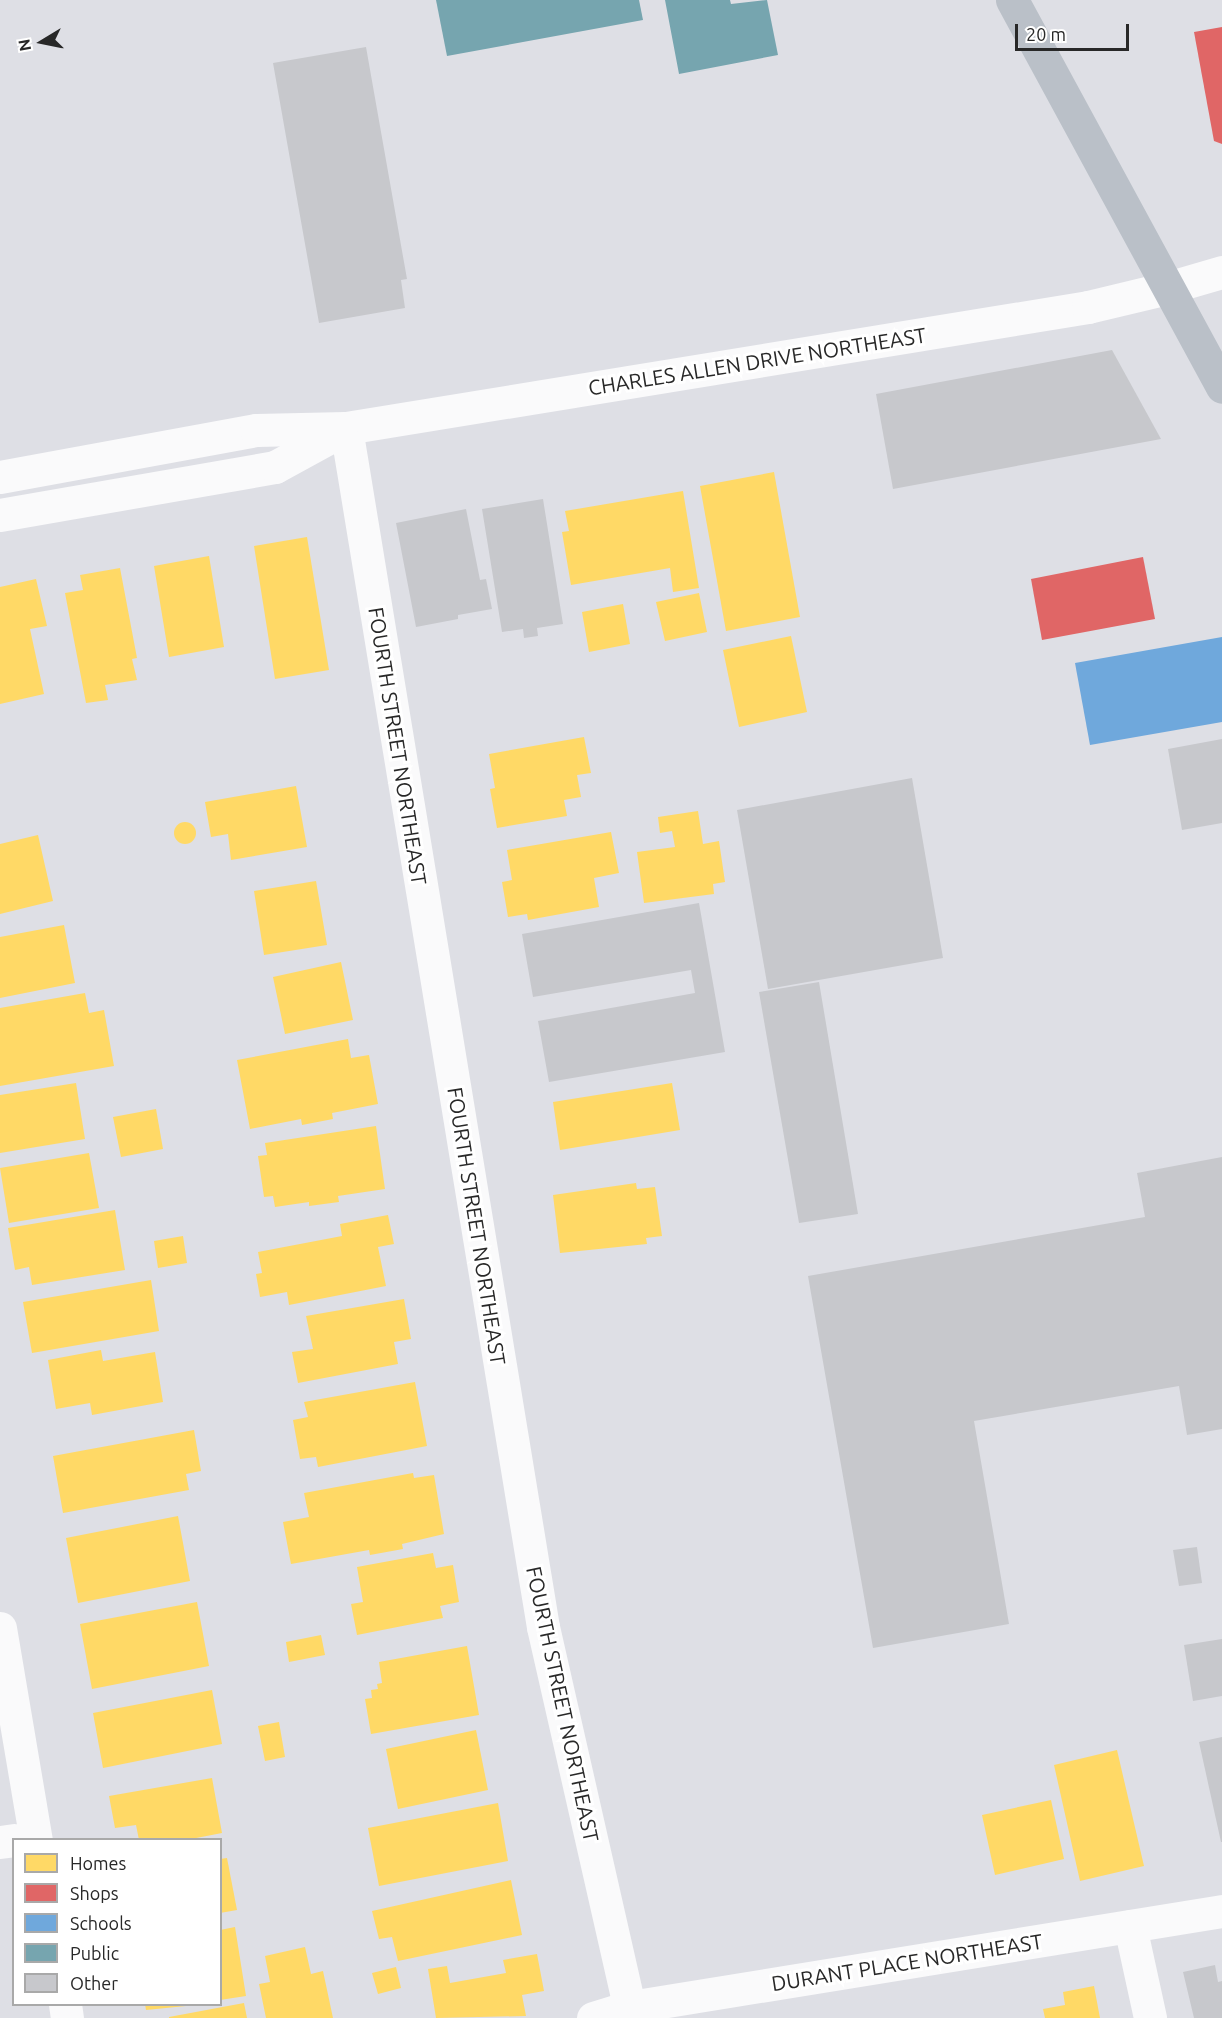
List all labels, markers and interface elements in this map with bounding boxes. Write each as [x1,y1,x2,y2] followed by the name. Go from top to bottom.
[12,12,72,72] north arrow
[1018,12,1132,50] scale bar
[1026,24,1066,44] text: 20 m
[14,38,34,53] text: N
[586,322,928,400] street label: CHARLES ALLEN DRIVE NORTHEAST
[364,605,432,887] street label: FOURTH STREET NORTHEAST
[443,1085,511,1367] street label: FOURTH STREET NORTHEAST
[521,1564,605,1844] street label: FOURTH STREET NORTHEAST
[12,1838,222,2006] legend
[70,1853,126,1873] text: Homes
[70,1883,119,1903] text: Shops
[70,1913,132,1933] text: Schools
[770,1928,1044,1996] street label: DURANT PLACE NORTHEAST
[70,1943,119,1963] text: Public
[70,1973,118,1993] text: Other

